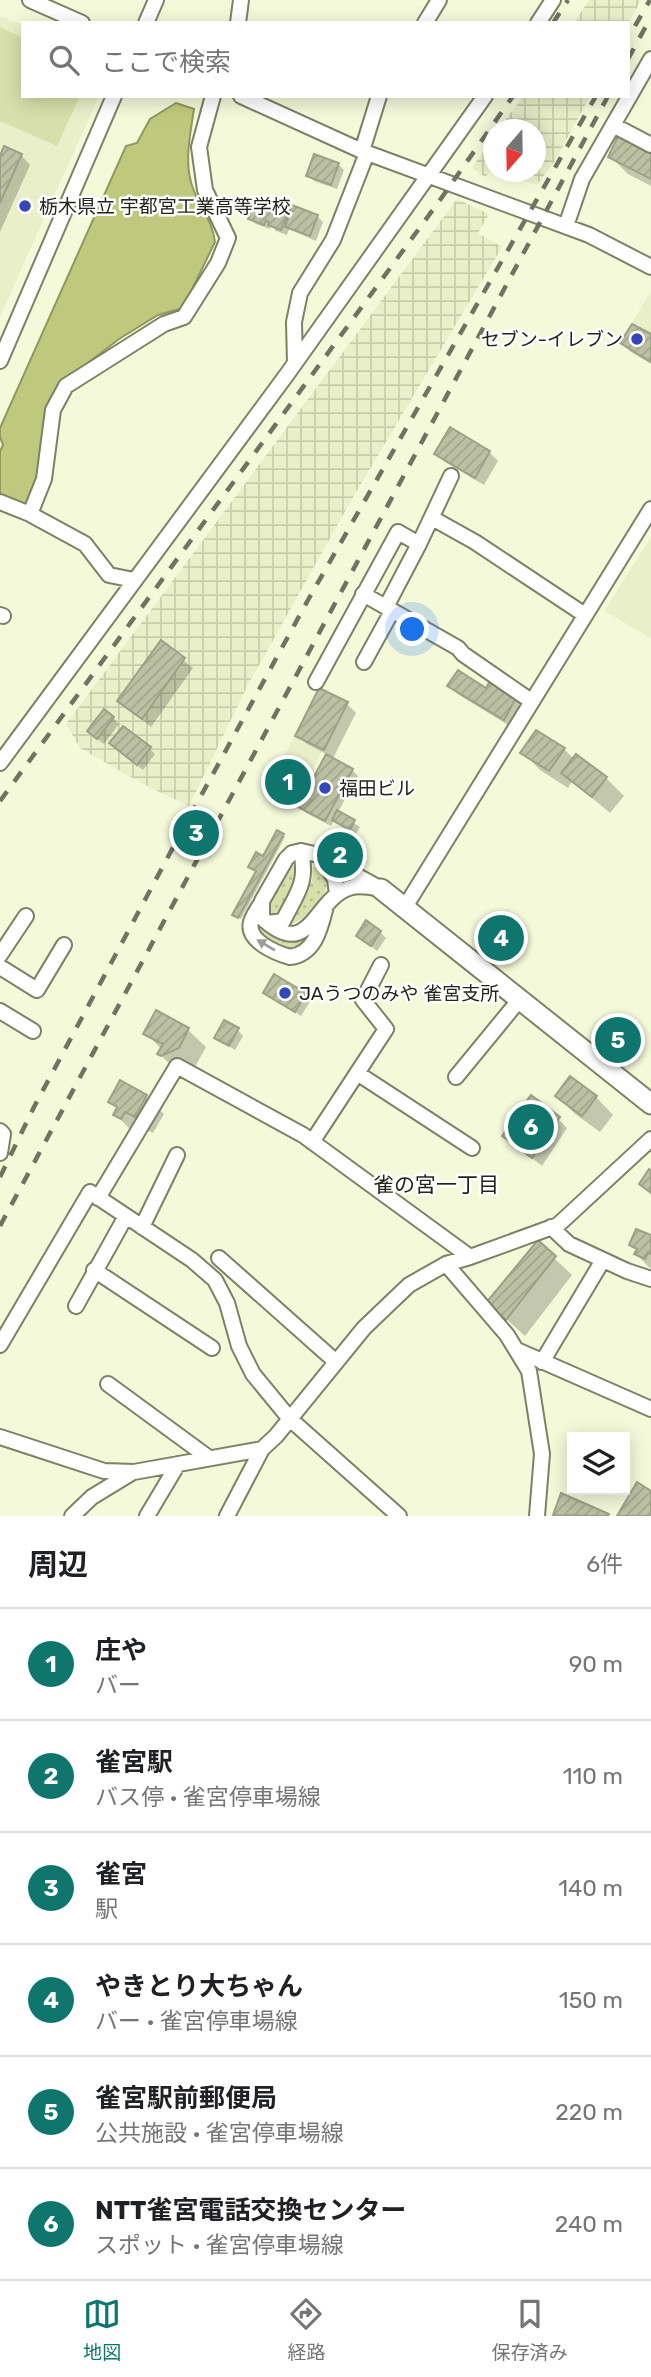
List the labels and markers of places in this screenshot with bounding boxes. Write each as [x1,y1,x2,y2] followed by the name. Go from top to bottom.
[39,195,291,218] place label: 栃木県立 宇都宮工業高等学校
[17,198,33,214] marker: 栃木県立 宇都宮工業高等学校
[481,328,623,351] place label: セブン-イレブン
[629,331,645,347] marker: セブン-イレブン
[265,756,311,808] pin: 1
[339,777,415,800] place label: 福田ビル
[317,780,333,796] marker: 福田ビル
[173,807,219,859] pin: 3
[317,829,363,881] pin: 2
[478,912,524,964] pin: 4
[299,982,499,1005] place label: JAうつのみや 雀宮支所
[277,985,293,1001] marker: JAうつのみや 雀宮支所
[595,1014,641,1066] pin: 5
[508,1101,554,1153] pin: 6

